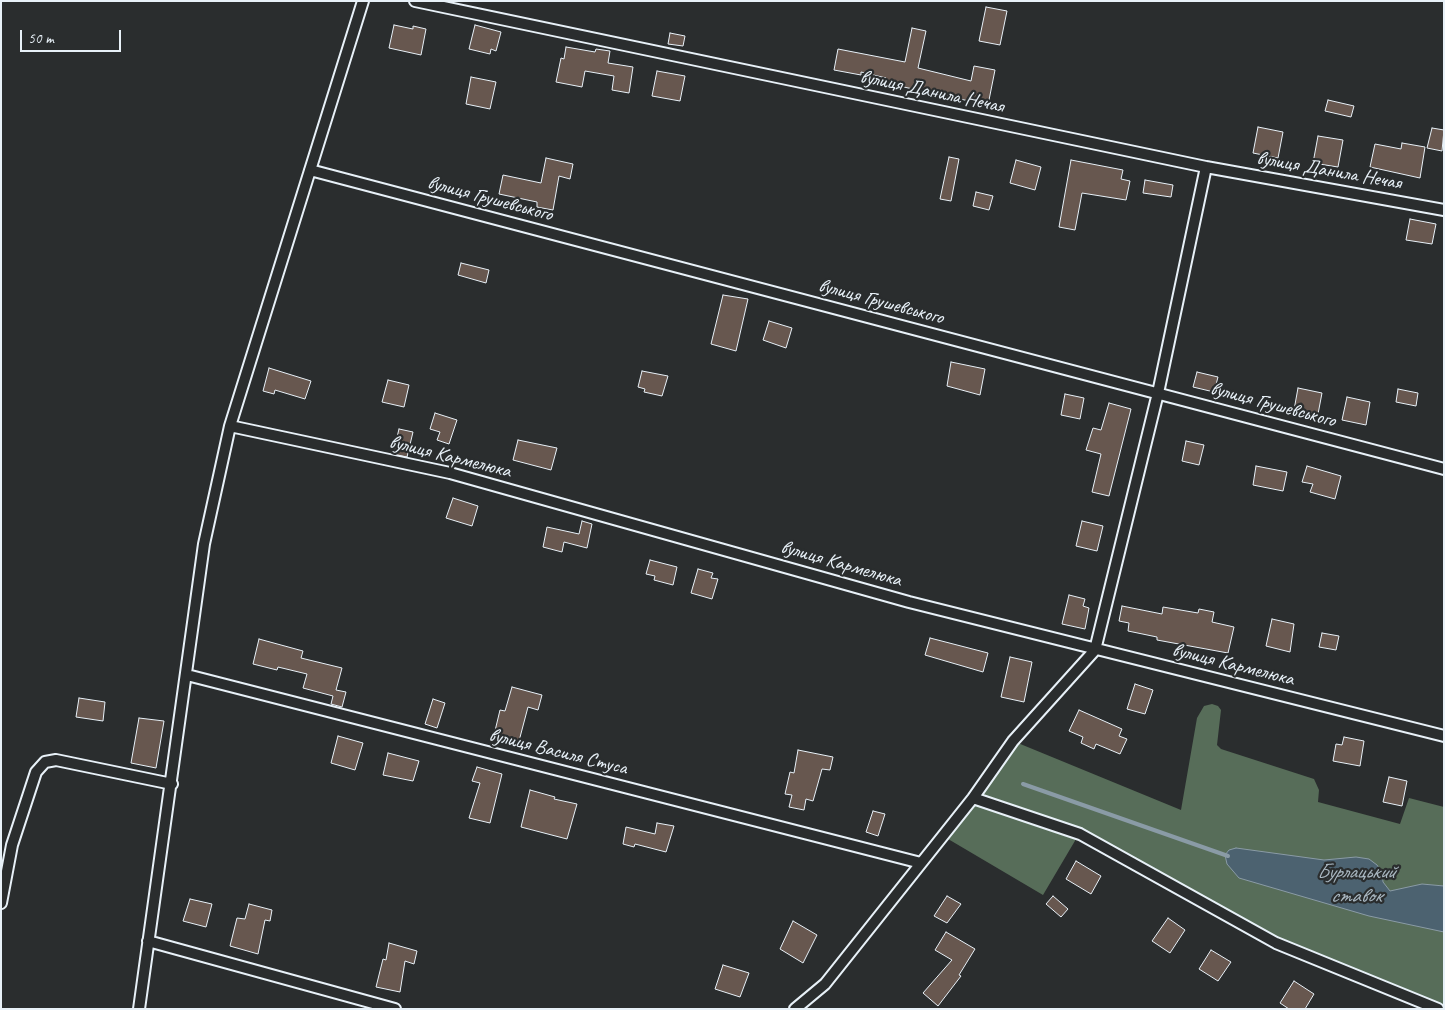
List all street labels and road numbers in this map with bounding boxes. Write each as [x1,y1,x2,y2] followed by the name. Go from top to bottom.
[858,65,1006,119] street label: вулиця Данила Нечая
[1255,146,1403,196] street label: вулиця Данила Нечая
[425,171,555,227] street label: вулиця Грушевського
[816,274,946,330] street label: вулиця Грушевського
[1208,377,1338,433] street label: вулиця Грушевського
[387,430,513,484] street label: вулиця Кармелюка
[778,535,904,593] street label: вулиця Кармелюка
[1170,638,1296,692] street label: вулиця Кармелюка
[486,723,630,781] street label: вулиця Василя Стуса

